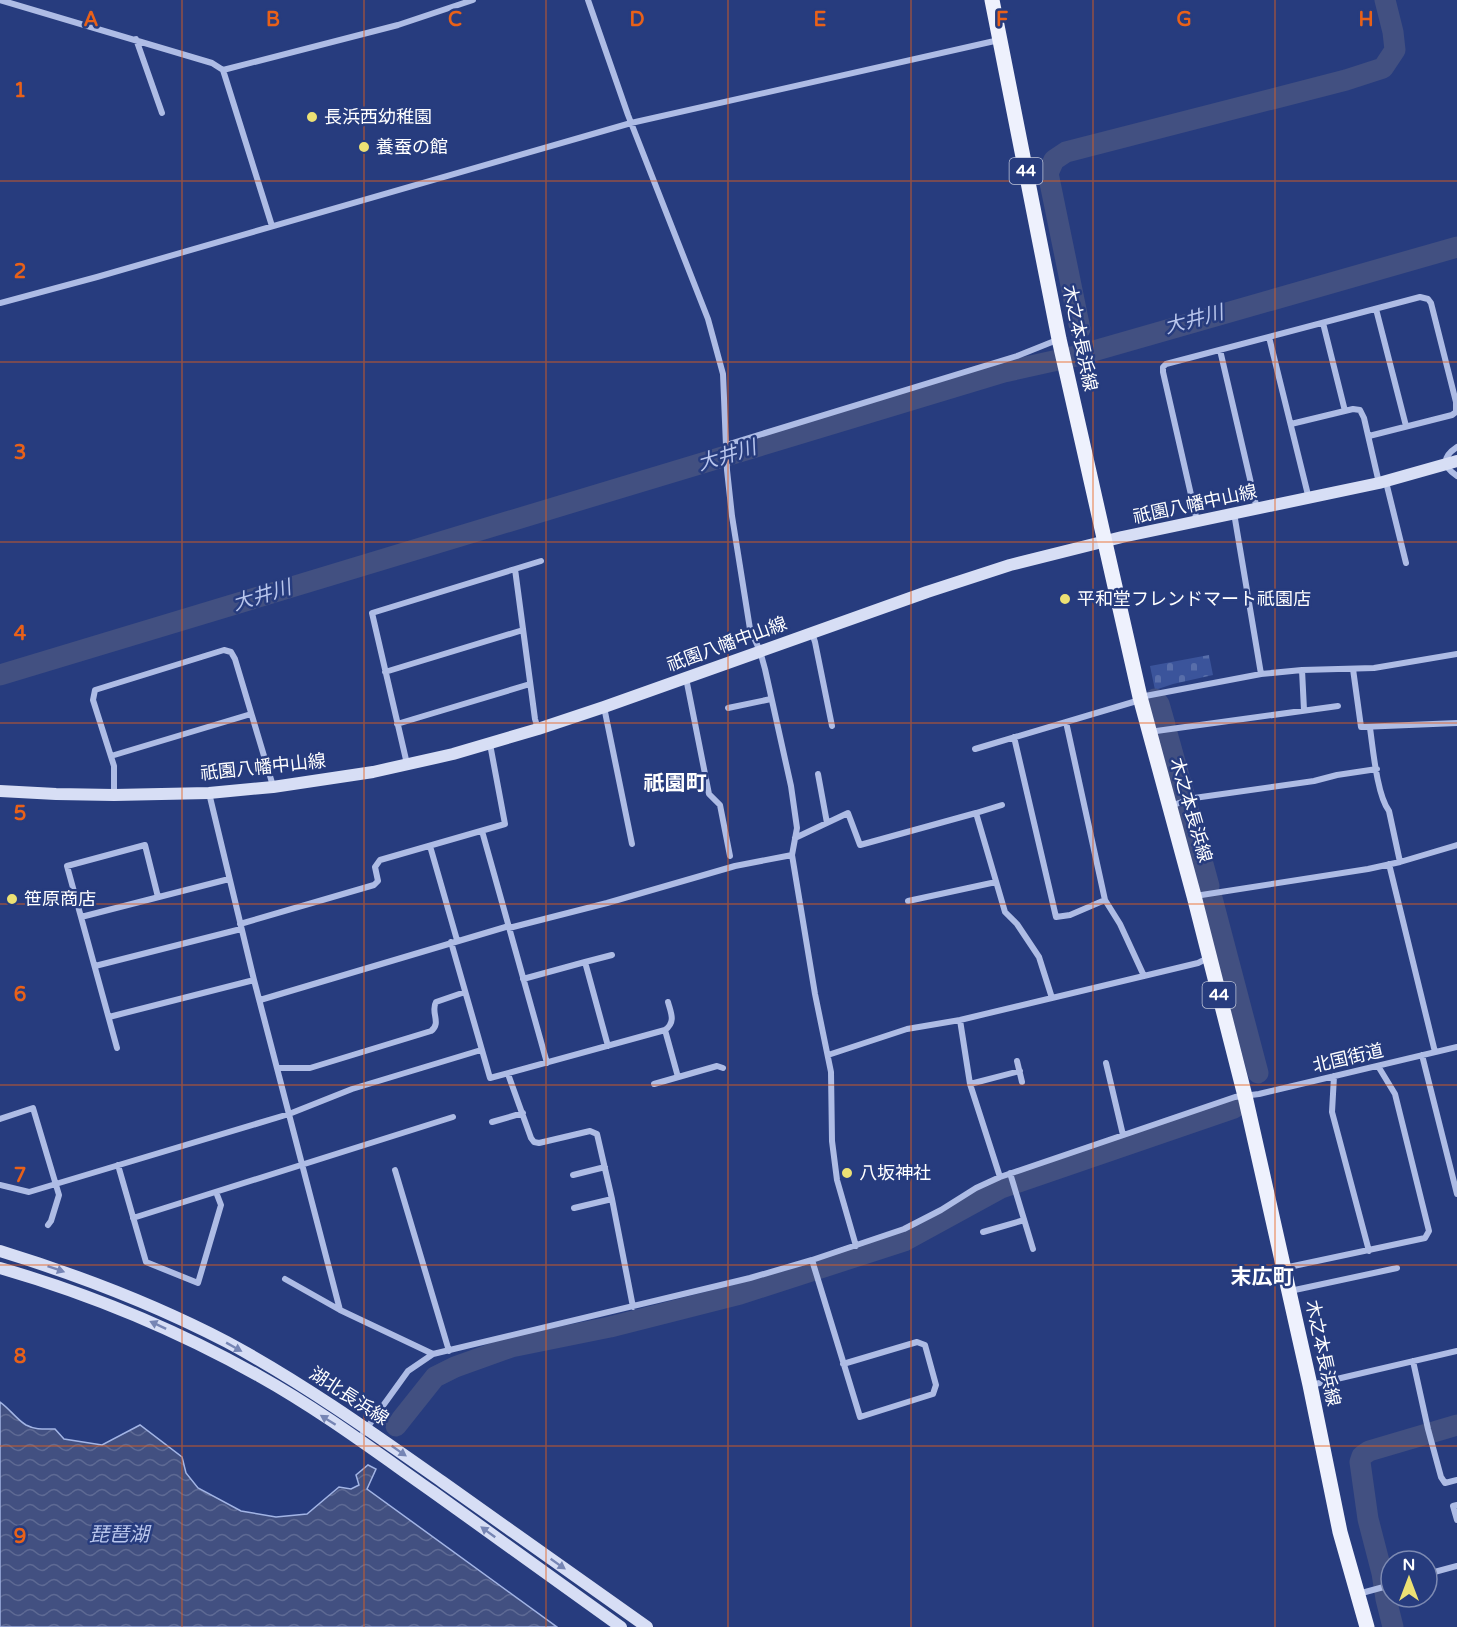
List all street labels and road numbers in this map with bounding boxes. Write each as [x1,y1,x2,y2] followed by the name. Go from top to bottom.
[1010,158,1042,184] road number: 44
[1058,283,1102,393] street label: 木之本長浜線
[1131,480,1259,528] street label: 祇園八幡中山線
[664,612,790,676] street label: 祇園八幡中山線
[199,749,327,785] street label: 祇園八幡中山線
[1166,755,1216,865] street label: 木之本長浜線
[1202,982,1236,1008] road number: 44
[1310,1039,1386,1077] street label: 北国街道
[1301,1298,1345,1408] street label: 木之本長浜線
[305,1362,393,1430] street label: 湖北長浜線

